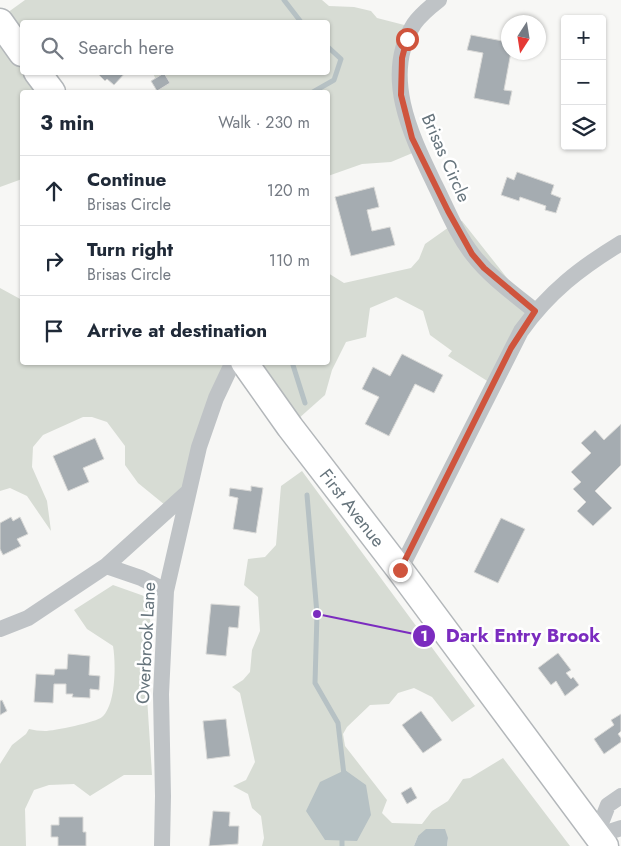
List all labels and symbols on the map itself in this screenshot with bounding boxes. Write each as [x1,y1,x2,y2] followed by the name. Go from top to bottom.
[501,15,546,60] north arrow
[396,28,419,51] route start
[415,110,477,206] street label: Brisas Circle
[313,463,391,553] street label: First Avenue
[389,559,412,582] route end
[130,581,162,705] street label: Overbrook Lane
[411,619,611,653] callout: Dark Entry Brook
[446,622,600,649] text: Dark Entry Brook
[420,625,428,647] text: 1

